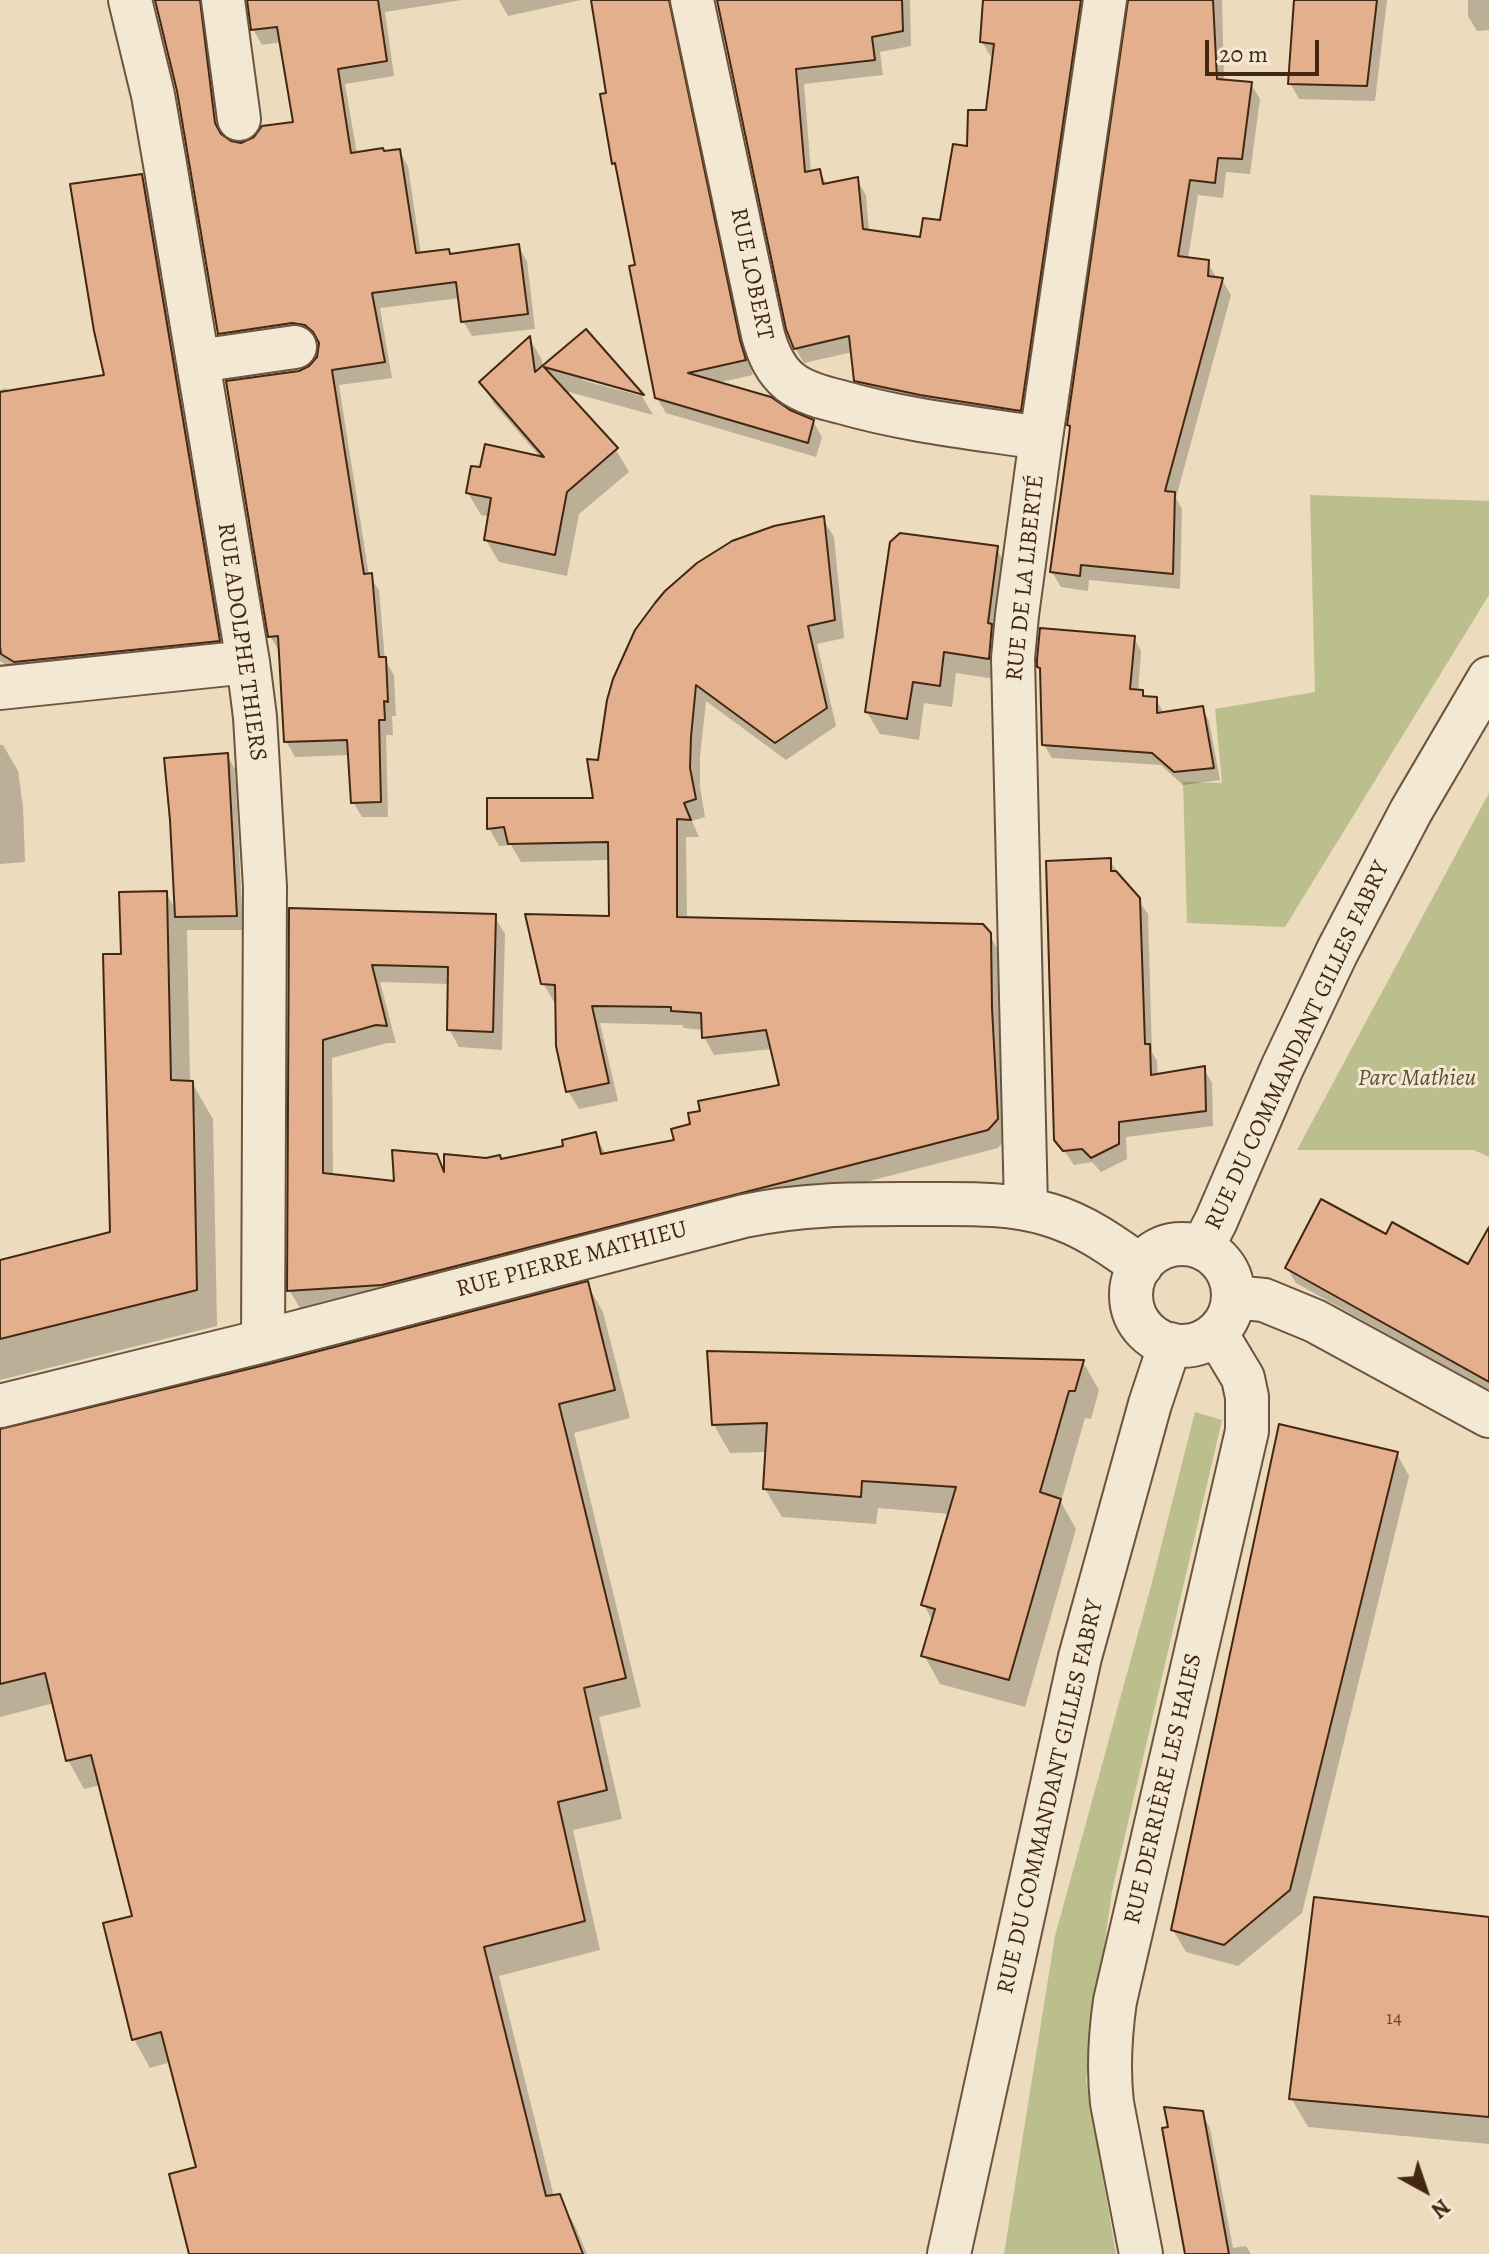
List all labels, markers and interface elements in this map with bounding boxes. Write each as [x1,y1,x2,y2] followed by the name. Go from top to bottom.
[1209,24,1323,74] scale bar
[1219,38,1268,70] text: 20 m
[723,205,779,343] street label: RUE LOBERT
[1001,473,1051,683] street label: RUE DE LA LIBERTÉ
[210,521,272,763] street label: RUE ADOLPHE THIERS
[1200,857,1396,1235] street label: RUE DU COMMANDANT GILLES FABRY
[1358,1065,1476,1093] park label: Parc Mathieu
[453,1215,691,1305] street label: RUE PIERRE MATHIEU
[992,1597,1110,1997] street label: RUE DU COMMANDANT GILLES FABRY
[1119,1651,1209,1927] street label: RUE DERRIÈRE LES HAIES
[1386,2007,1402,2031] house number: 14
[1385,2150,1465,2230] north arrow
[1425,2192,1456,2225] text: N

